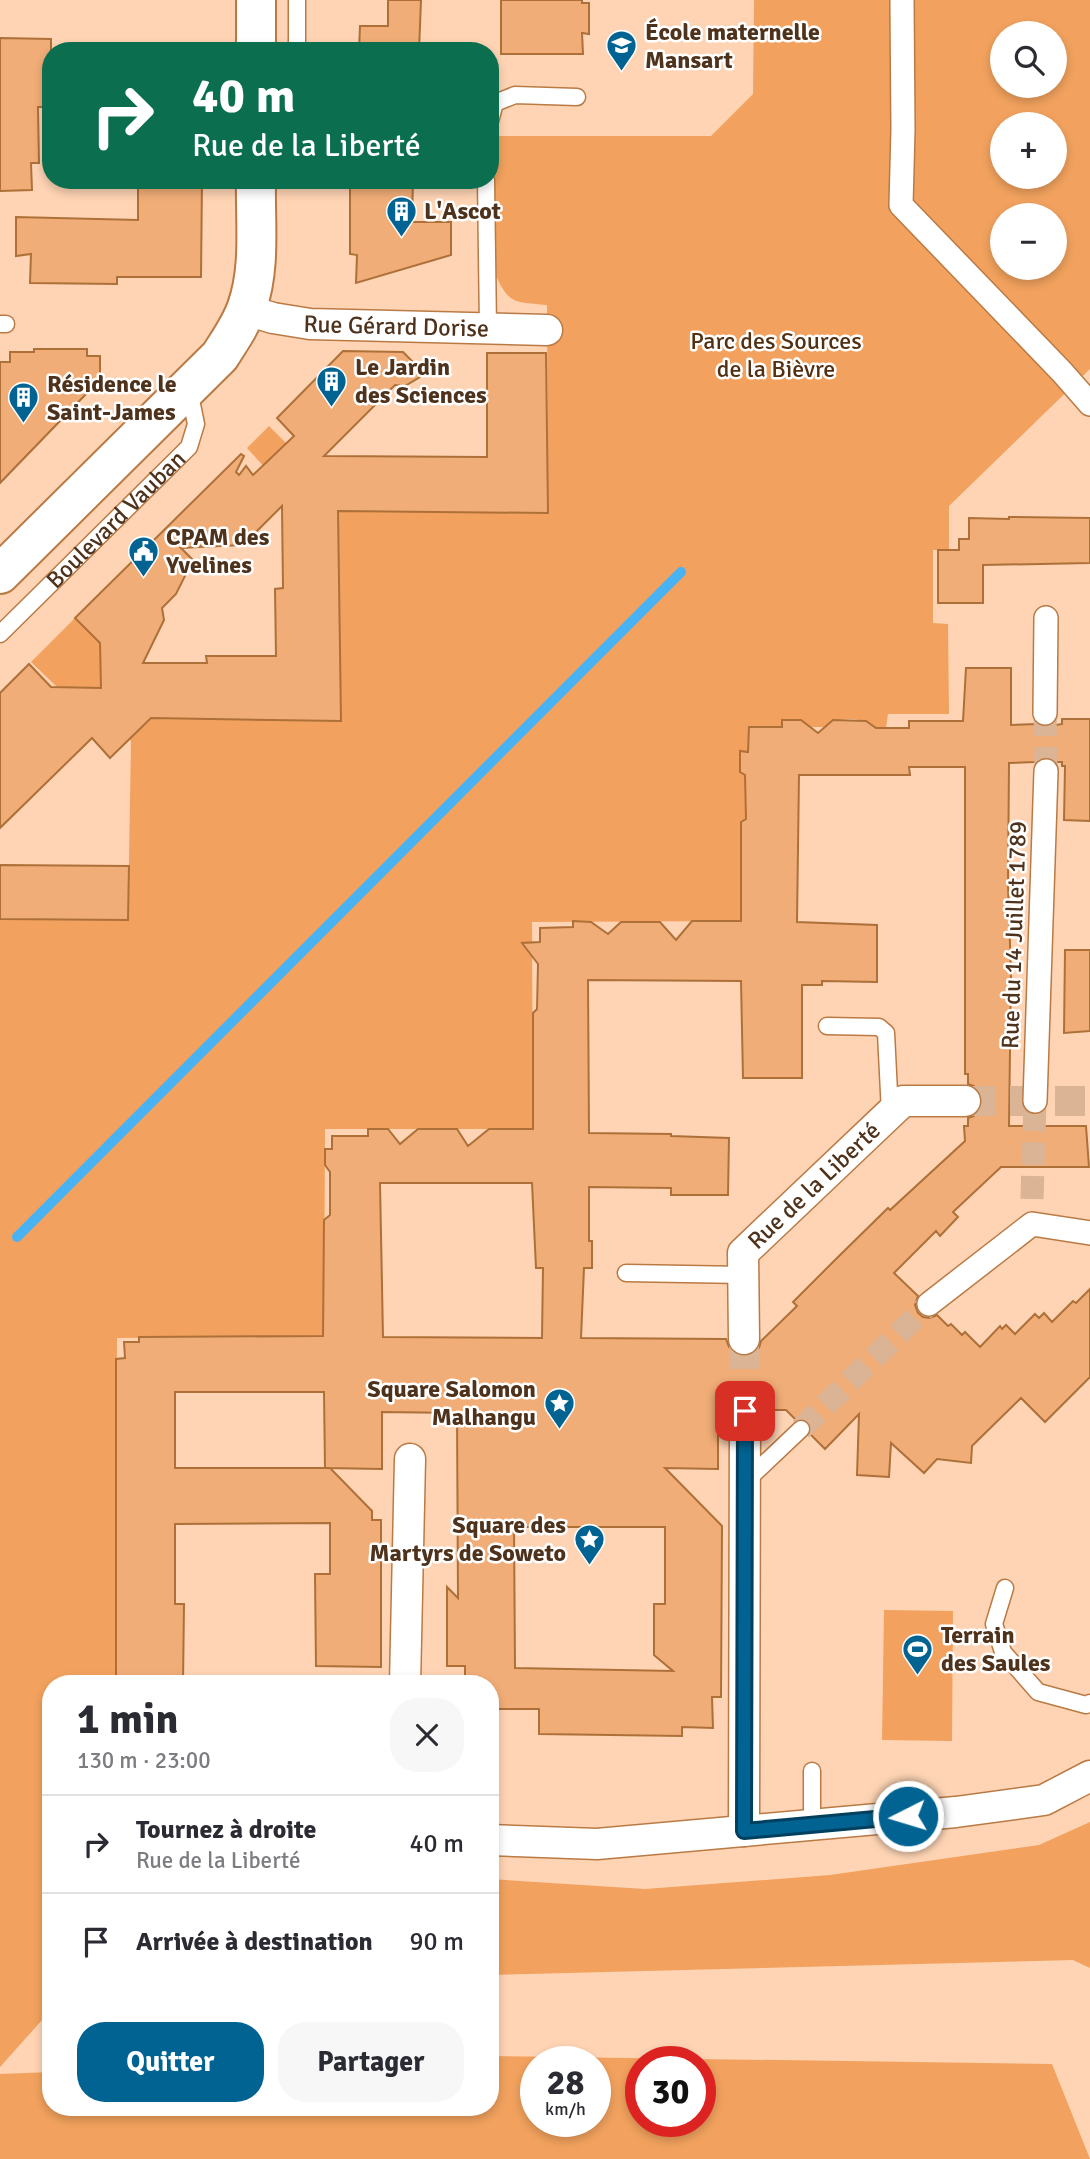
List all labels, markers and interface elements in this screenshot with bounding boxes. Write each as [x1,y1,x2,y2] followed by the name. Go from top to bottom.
[645,17,820,75] place label: École maternelle Mansart
[990,21,1067,280] map controls
[990,21,1067,98] button: search
[605,29,639,73] school or university icon: École maternelle Mansart
[192,66,295,126] text: 40 m
[77,70,168,161] icon: right
[990,112,1067,189] button: +
[192,126,421,165] text: Rue de la Liberté
[384,194,418,238] building icon: L'Ascot
[424,196,501,226] place label: L'Ascot
[990,203,1067,280] button: −
[303,309,489,344] street label: Rue Gérard Dorise
[690,326,862,384] park label: Parc des Sources de la Bièvre
[355,352,487,410] place label: Le Jardin des Sciences
[315,364,349,408] building icon: Le Jardin des Sciences
[47,369,177,427] place label: Résidence le Saint-James
[7,381,41,425] building icon: Résidence le Saint-James
[40,444,192,595] street label: Boulevard Vauban
[165,522,270,580] place label: CPAM des Yvelines
[126,534,160,578] public building icon: CPAM des Yvelines
[995,821,1033,1049] street label: Rue du 14 Juillet 1789
[741,1116,887,1256] street label: Rue de la Liberté
[367,1374,536,1432] place label: Square Salomon Malhangu
[715,1381,775,1441] pin
[542,1386,576,1430] place icon: Square Salomon Malhangu
[726,1392,764,1430] icon: arrive
[369,1510,566,1568] place label: Square des Martyrs de Soweto
[572,1522,606,1566] place icon: Square des Martyrs de Soweto
[941,1620,1051,1678] place label: Terrain des Saules
[901,1632,935,1676] sports icon: Terrain des Saules
[77,1694,178,1745] text: 1 min
[390,1698,464,1772] button: close
[77,1746,211,1775] text: 130 m · 23:00
[871,1779,945,1853] position arrow
[136,1814,316,1846] text: Tournez à droite
[77,1825,115,1863] icon: right
[409,1828,464,1860] text: 40 m
[136,1846,300,1875] text: Rue de la Liberté
[77,1923,115,1961] icon: arrive
[136,1926,373,1958] text: Arrivée à destination
[409,1926,464,1958] text: 90 m
[77,2022,264,2102] button: Quitter
[278,2022,464,2102] button: Partager
[625,2046,716,2137] speed limit sign: 30
[547,2061,584,2104] text: 28
[545,2098,586,2120] text: km/h

